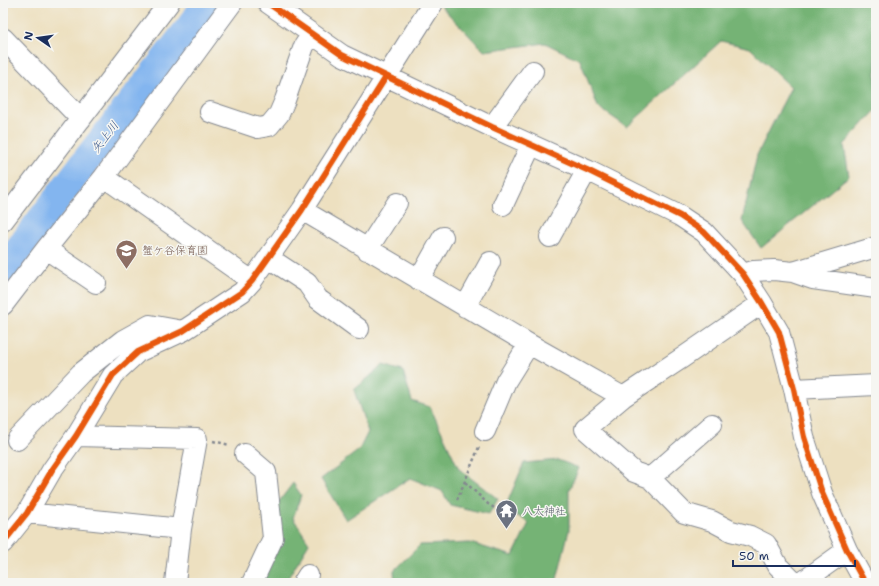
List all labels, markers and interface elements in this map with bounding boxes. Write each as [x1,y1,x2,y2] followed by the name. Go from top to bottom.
[18,18,58,58] north arrow
[20,30,37,42] text: N
[88,118,122,156] water label: 矢上川
[114,237,140,270] school or university icon: 蟹ケ谷保育園
[142,243,208,258] place label: 蟹ケ谷保育園
[494,498,520,531] temple icon: 八太神社
[522,504,566,519] place label: 八太神社
[733,542,855,568] scale bar
[739,548,769,564] text: 50 m

